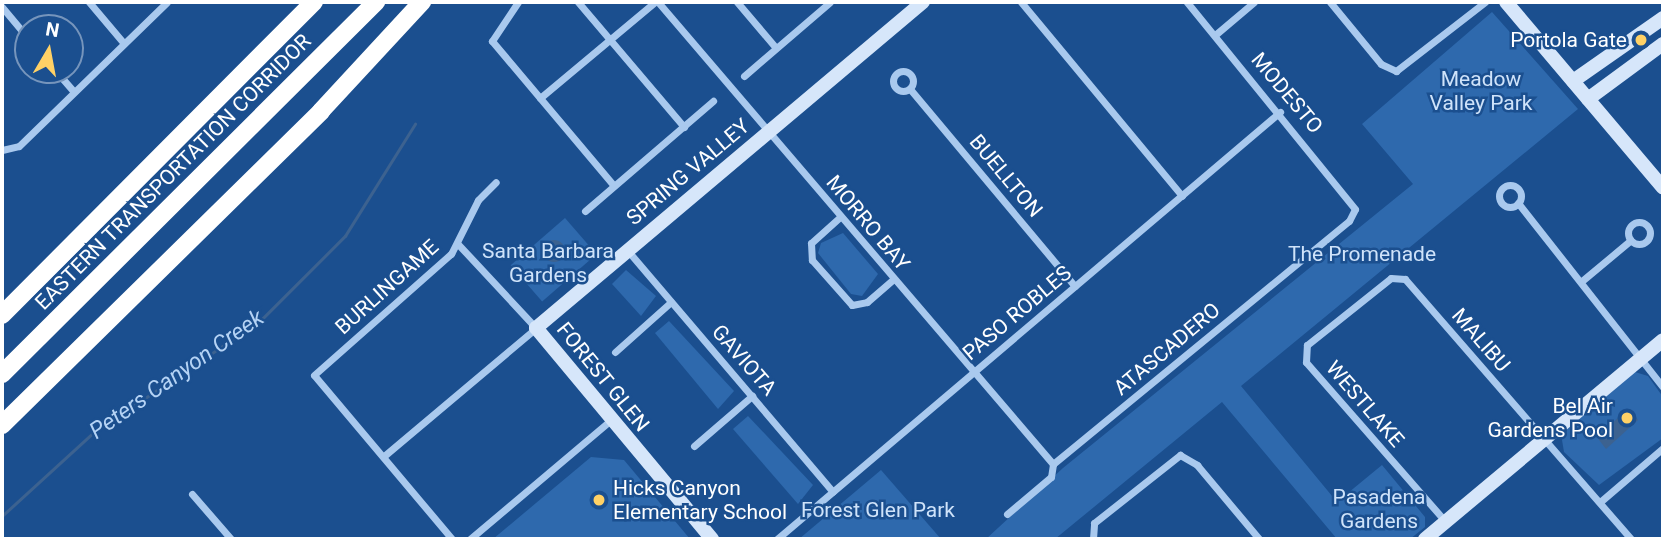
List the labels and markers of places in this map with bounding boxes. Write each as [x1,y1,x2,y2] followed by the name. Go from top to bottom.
[1510,27,1627,53] place label: Portola Gate
[1633,32,1649,48] marker: Portola Gate
[1488,393,1613,443] place label: Bel Air Gardens Pool
[1619,410,1635,426] marker: Bel Air Gardens Pool
[613,475,787,525] place label: Hicks Canyon Elementary School
[591,492,607,508] marker: Hicks Canyon Elementary School

